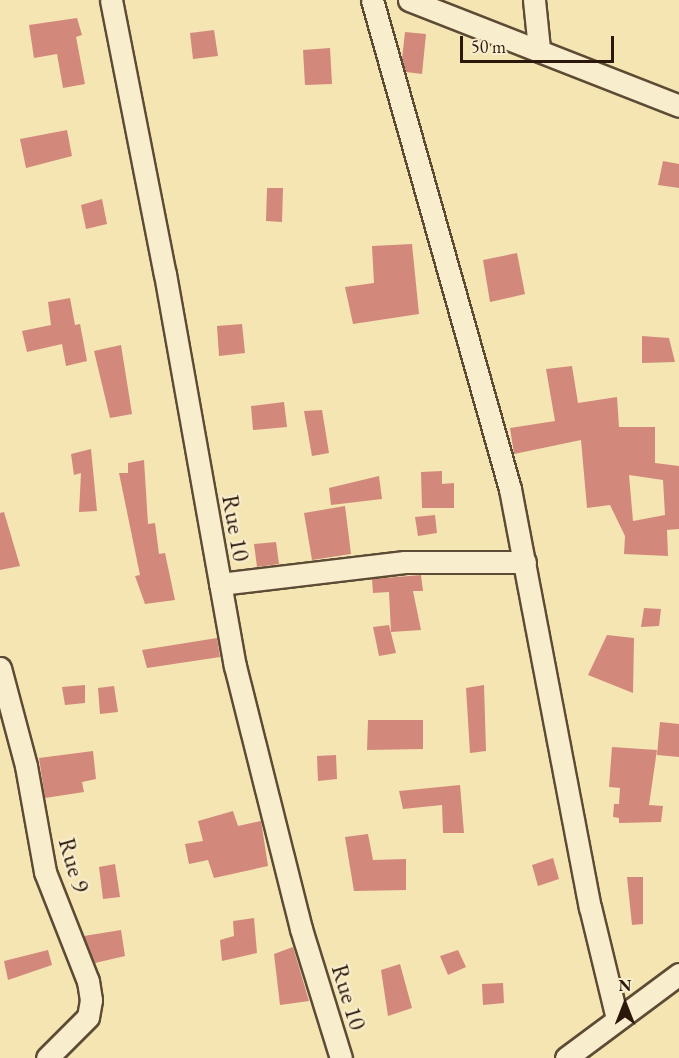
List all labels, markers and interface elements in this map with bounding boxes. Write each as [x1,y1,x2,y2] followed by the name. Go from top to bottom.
[463,24,618,62] scale bar
[471,35,506,58] text: 50 m
[216,493,256,563] street label: Rue 10
[53,834,95,896] street label: Rue 9
[325,961,373,1033] street label: Rue 10
[595,974,655,1034] north arrow
[619,975,631,996] text: N

